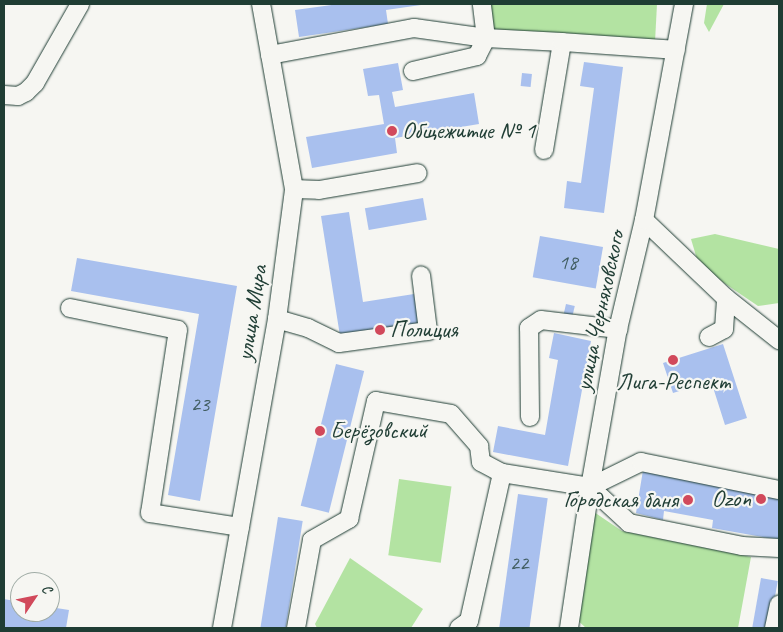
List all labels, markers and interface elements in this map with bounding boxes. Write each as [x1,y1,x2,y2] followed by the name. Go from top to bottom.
[402,117,536,145] place label: Общежитие № 1
[386,125,398,137] marker: Общежитие № 1
[569,228,631,394] street label: улица Черняховского
[559,249,577,275] house number: 18
[230,263,274,363] street label: улица Мира
[390,316,458,344] place label: Полиция
[374,324,386,336] marker: Полиция
[667,354,679,366] marker: Лига-Респект
[616,368,730,396] place label: Лига-Респект
[191,391,209,417] house number: 23
[330,417,427,445] place label: Берёзовский
[314,425,326,437] marker: Берёзовский
[712,485,751,513] place label: Ozon
[563,486,678,514] place label: Городская баня
[755,493,767,505] marker: Ozon
[682,494,694,506] marker: Городская баня
[510,550,528,576] house number: 22
[10,572,60,622] north arrow
[38,581,56,596] text: С

